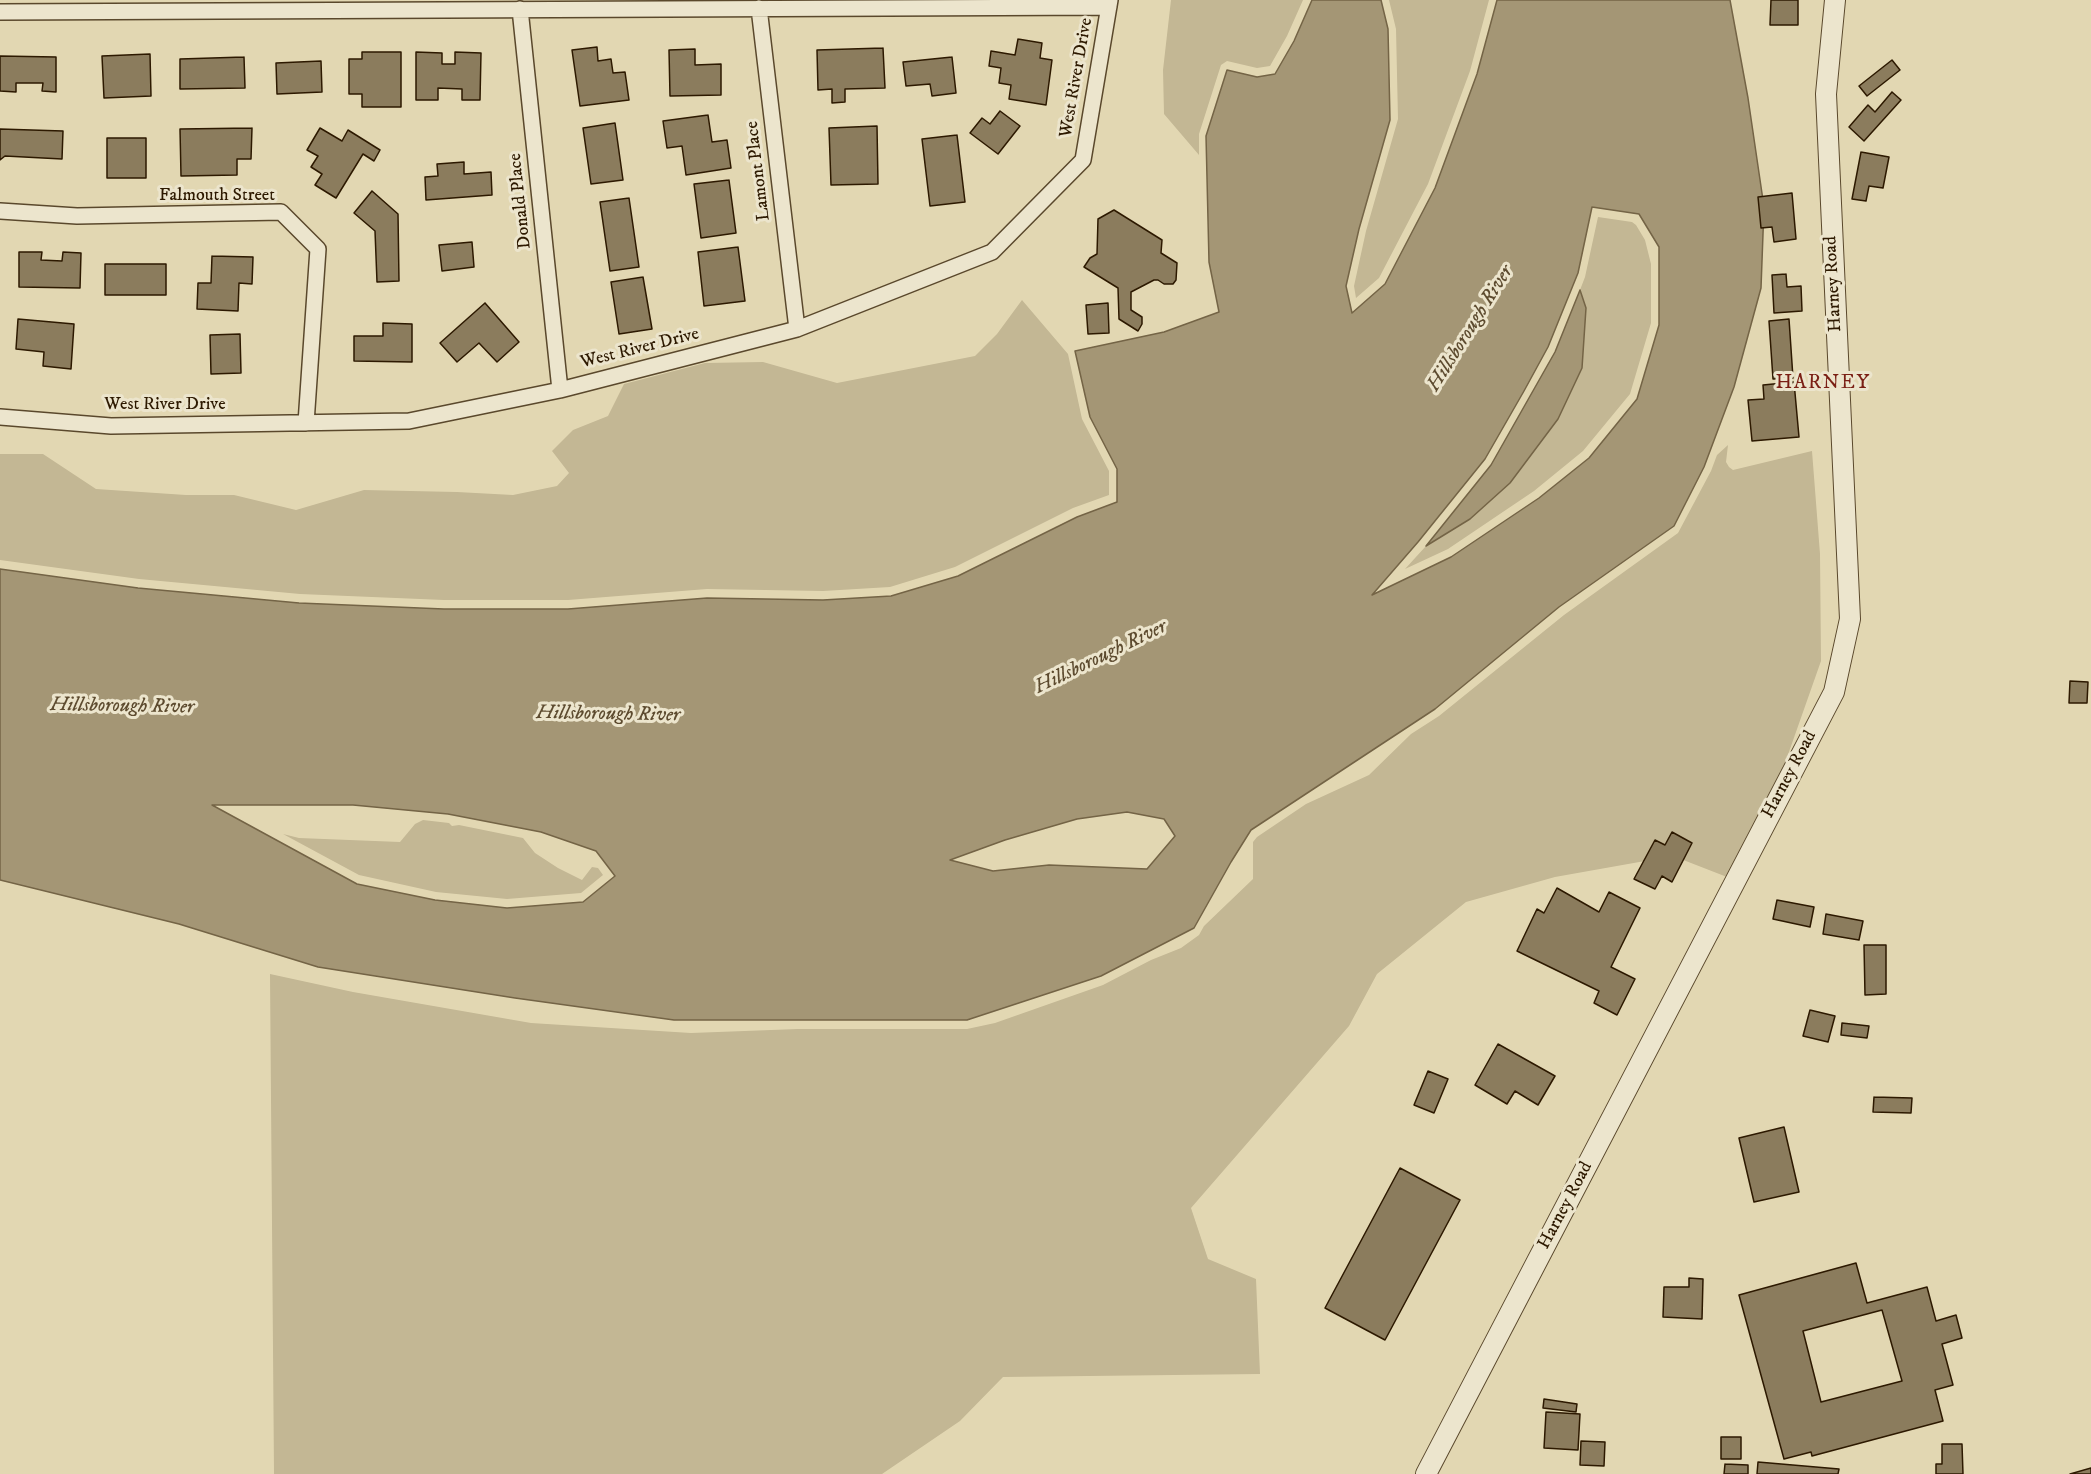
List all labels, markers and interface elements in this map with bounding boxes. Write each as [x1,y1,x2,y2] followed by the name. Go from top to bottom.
[1056,16,1098,140] street label: West River Drive
[742,120,776,222] street label: Lamont Place
[505,152,537,250] street label: Donald Place
[159,185,275,207] street label: Falmouth Street
[1821,236,1847,332] street label: Harney Road
[1423,262,1519,396] water label: Hillsborough River
[579,324,701,374] street label: West River Drive
[1775,372,1871,396] district label: HARNEY
[104,394,226,416] street label: West River Drive
[1031,616,1171,700] water label: Hillsborough River
[50,694,194,720] water label: Hillsborough River
[536,702,680,728] water label: Hillsborough River
[1758,728,1822,822] street label: Harney Road
[1534,1159,1598,1253] street label: Harney Road

